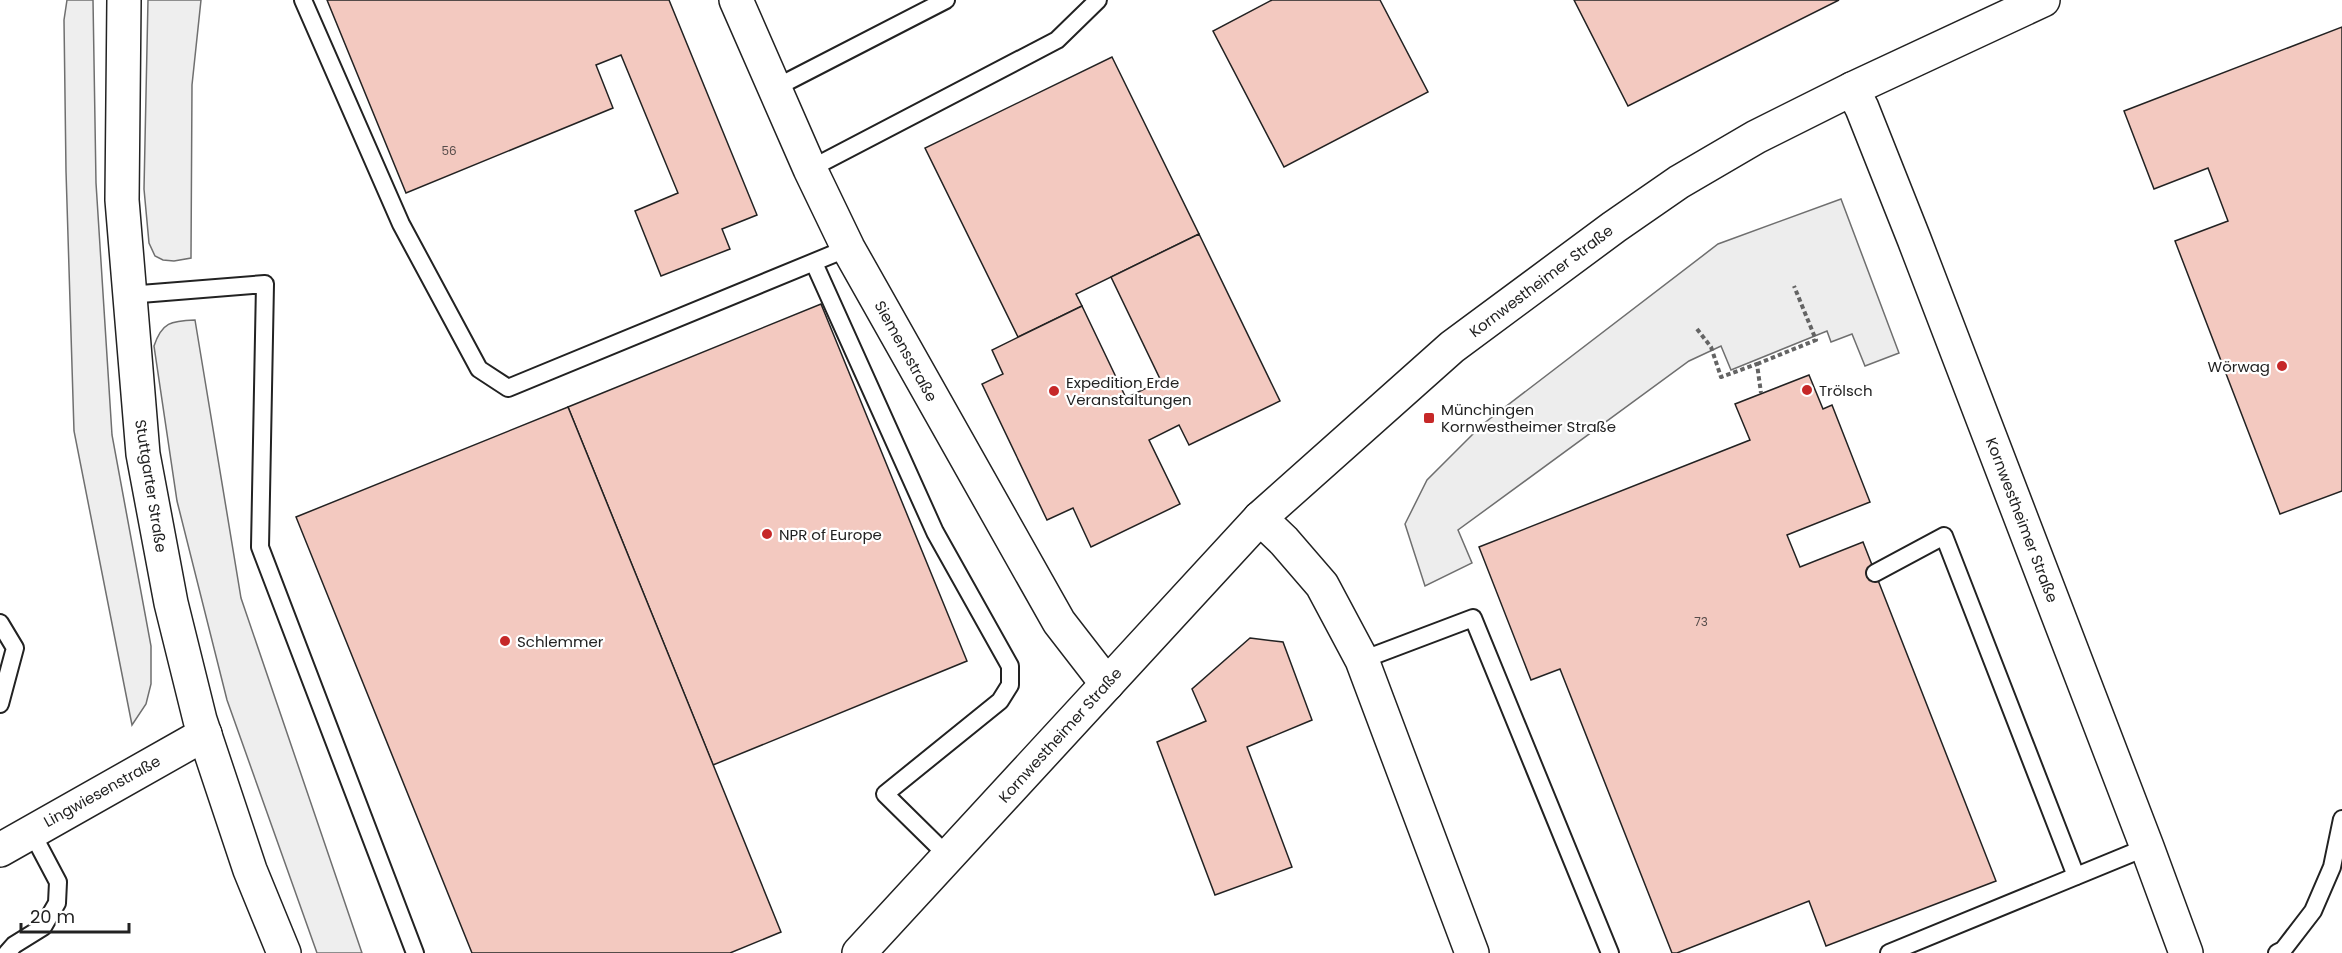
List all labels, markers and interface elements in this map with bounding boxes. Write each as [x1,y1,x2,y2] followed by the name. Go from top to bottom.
[441,142,457,159] house number: 56
[1465,220,1617,342] street label: Kornwestheimer Straße
[870,297,942,405] street label: Siemensstraße
[2208,356,2270,377] place label: Wörwag
[2275,359,2289,373] marker: Wörwag
[1066,372,1192,410] place label: Expedition Erde Veranstaltungen
[1819,380,1873,401] place label: Trölsch
[1800,383,1814,397] marker: Trölsch
[1047,384,1061,398] marker: Expedition Erde Veranstaltungen
[1441,399,1616,437] place label: Münchingen Kornwestheimer Straße
[1422,411,1436,425] marker: Münchingen Kornwestheimer Straße
[130,418,172,554] street label: Stuttgarter Straße
[1981,434,2063,606] street label: Kornwestheimer Straße
[779,524,882,545] place label: NPR of Europe
[760,527,774,541] marker: NPR of Europe
[1694,613,1708,630] house number: 73
[517,631,604,652] place label: Schlemmer
[498,634,512,648] marker: Schlemmer
[994,663,1126,807] street label: Kornwestheimer Straße
[40,750,164,832] street label: Lingwiesenstraße
[21,896,129,934] scale bar
[30,904,75,929] text: 20 m

